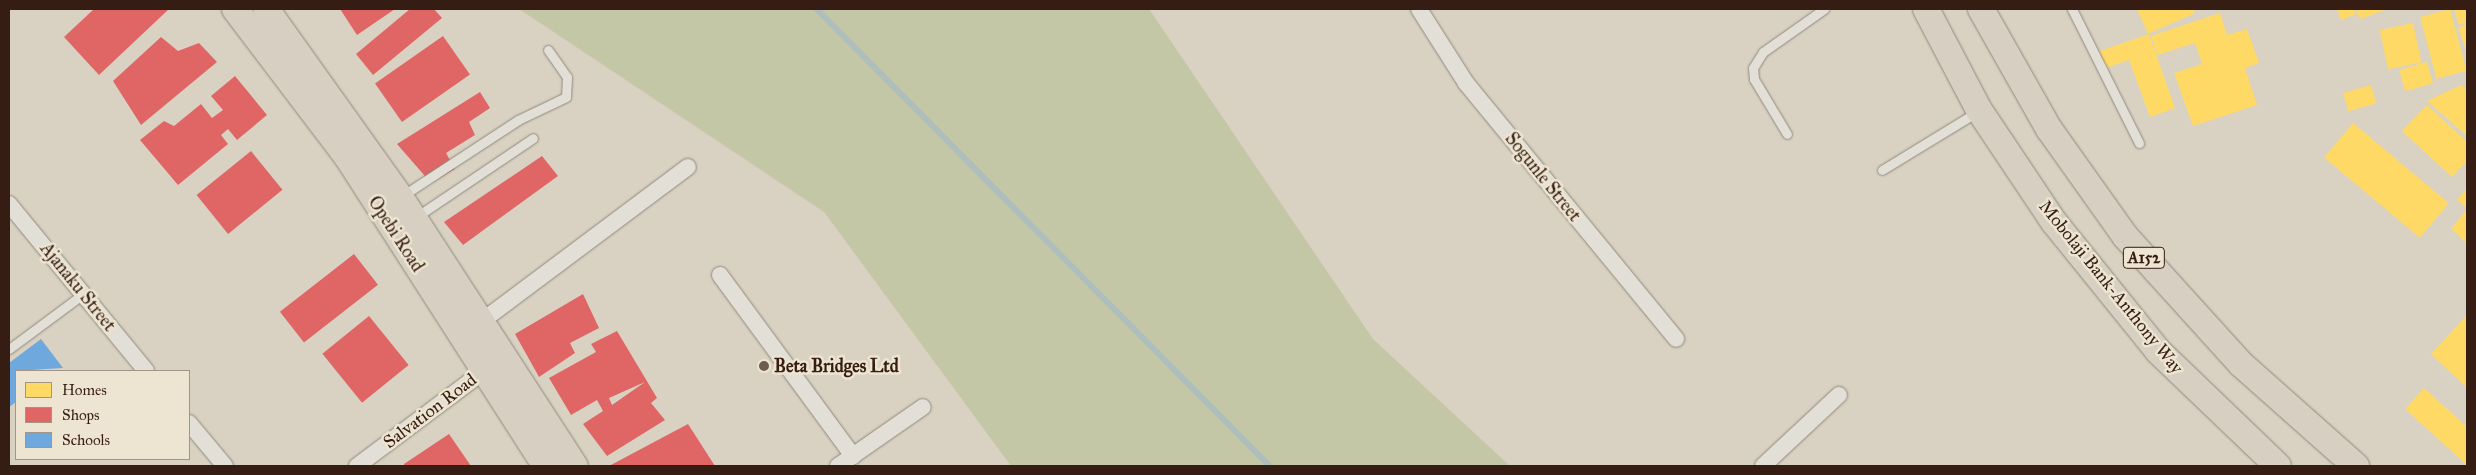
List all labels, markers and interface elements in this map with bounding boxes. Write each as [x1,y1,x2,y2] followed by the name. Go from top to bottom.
[1501,128,1585,226] street label: Sogunle Street
[363,192,429,276] street label: Opebi Road
[2034,196,2188,378] street label: Mobolaji Bank-Anthony Way
[36,238,120,336] street label: Ajanaku Street
[2123,244,2165,272] road number: A152
[774,355,899,377] place label: Beta Bridges Ltd
[758,360,770,372] marker: Beta Bridges Ltd
[379,369,481,453] street label: Salvation Road
[15,370,190,460] legend
[62,381,107,399] text: Homes
[62,406,100,424] text: Shops
[62,431,110,449] text: Schools

